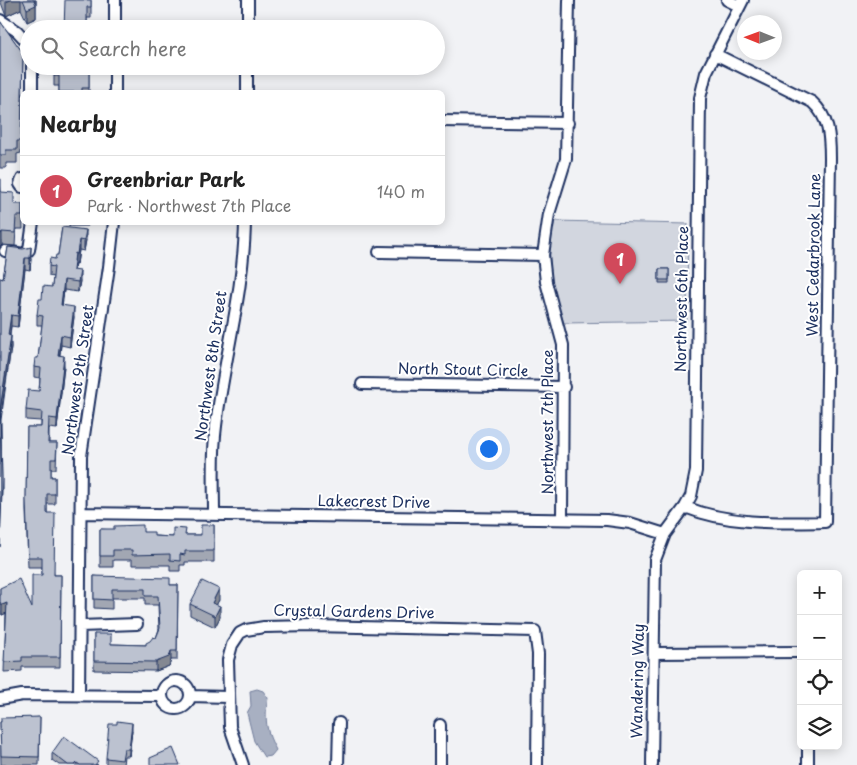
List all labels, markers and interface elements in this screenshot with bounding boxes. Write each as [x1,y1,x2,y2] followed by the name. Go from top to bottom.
[737,15,782,60] north arrow
[20,20,445,75] search box
[38,34,66,62] icon: search
[78,34,187,62] text: Search here
[40,107,117,139] text: Nearby
[87,165,245,193] text: Greenbriar Park
[800,173,825,337] street label: West Cedarbrook Lane
[52,179,60,203] text: 1
[377,179,425,203] text: 140 m
[87,193,291,217] text: Park · Northwest 7th Place
[668,226,693,372] street label: Northwest 6th Place
[604,243,636,284] pin: 1
[188,289,231,443] street label: Northwest 8th Street
[55,303,98,457] street label: Northwest 9th Street
[535,350,558,494] street label: Northwest 7th Place
[398,356,528,381] street label: North Stout Circle
[476,436,502,462] your location
[317,488,431,513] street label: Lakecrest Drive
[797,570,842,750] map controls
[797,570,842,615] button: +
[273,598,435,623] street label: Crystal Gardens Drive
[797,615,842,660] button: −
[624,623,649,739] street label: Wandering Way
[797,660,842,705] button: locate
[797,705,842,750] button: layers

